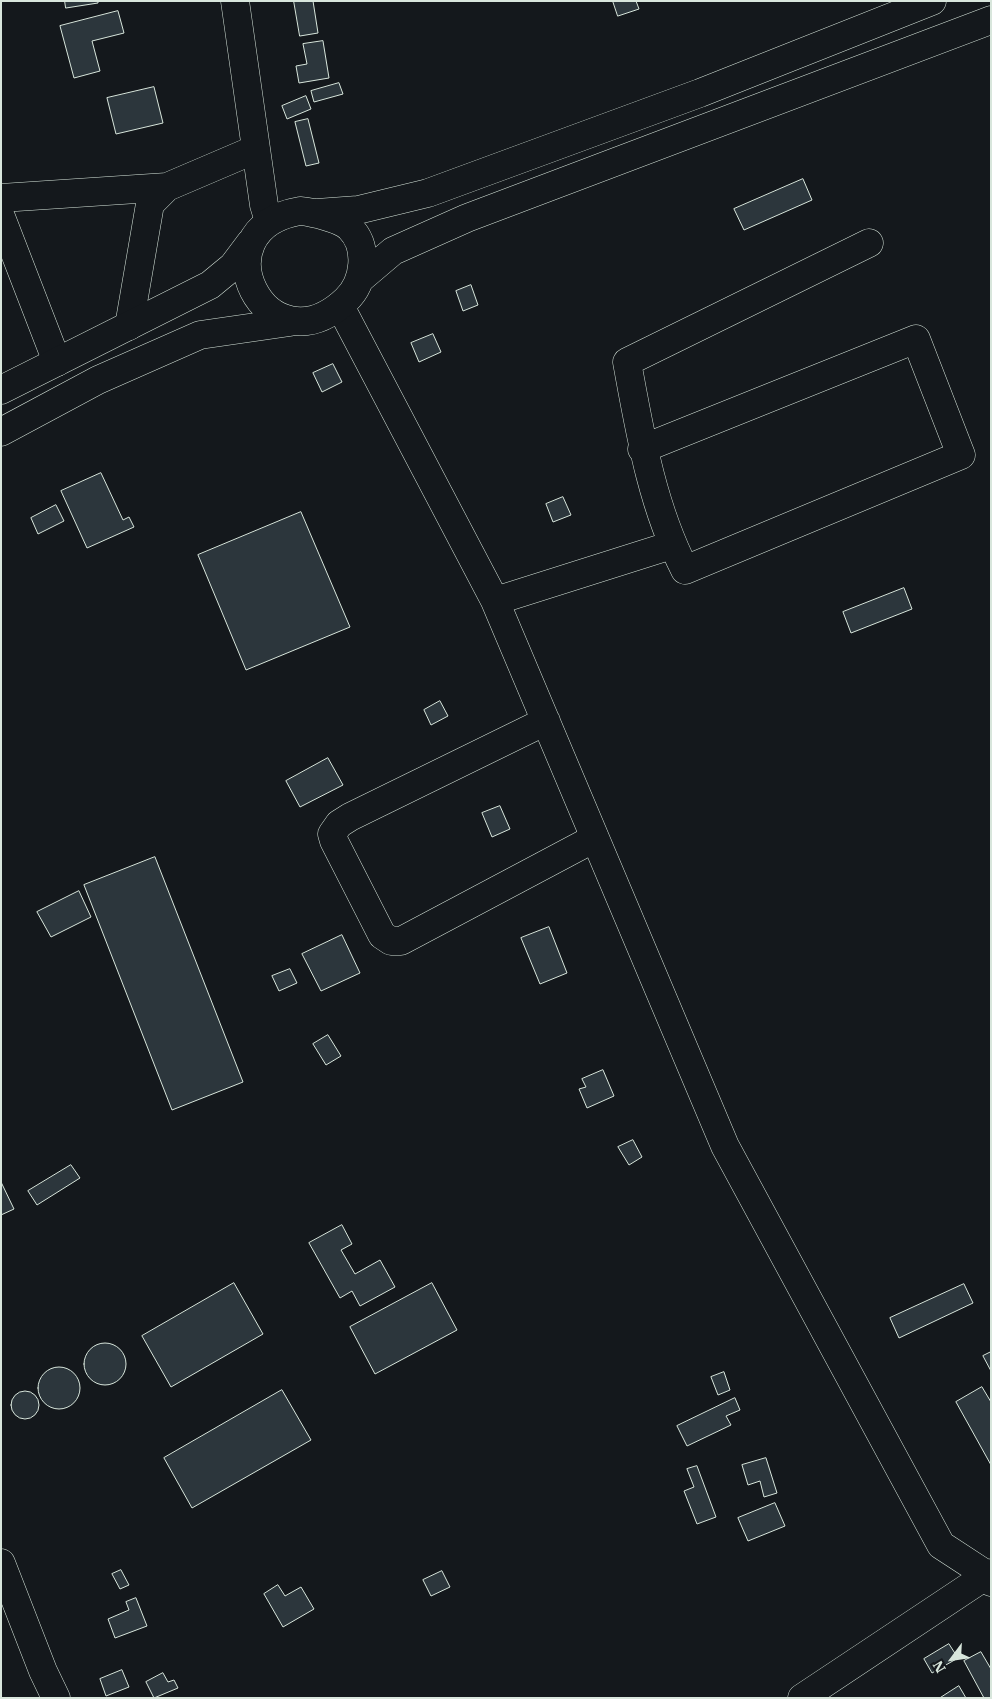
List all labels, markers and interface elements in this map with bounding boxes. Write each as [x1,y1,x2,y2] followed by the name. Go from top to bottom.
[927,1634,977,1684] north arrow
[929,1657,950,1676] text: N

